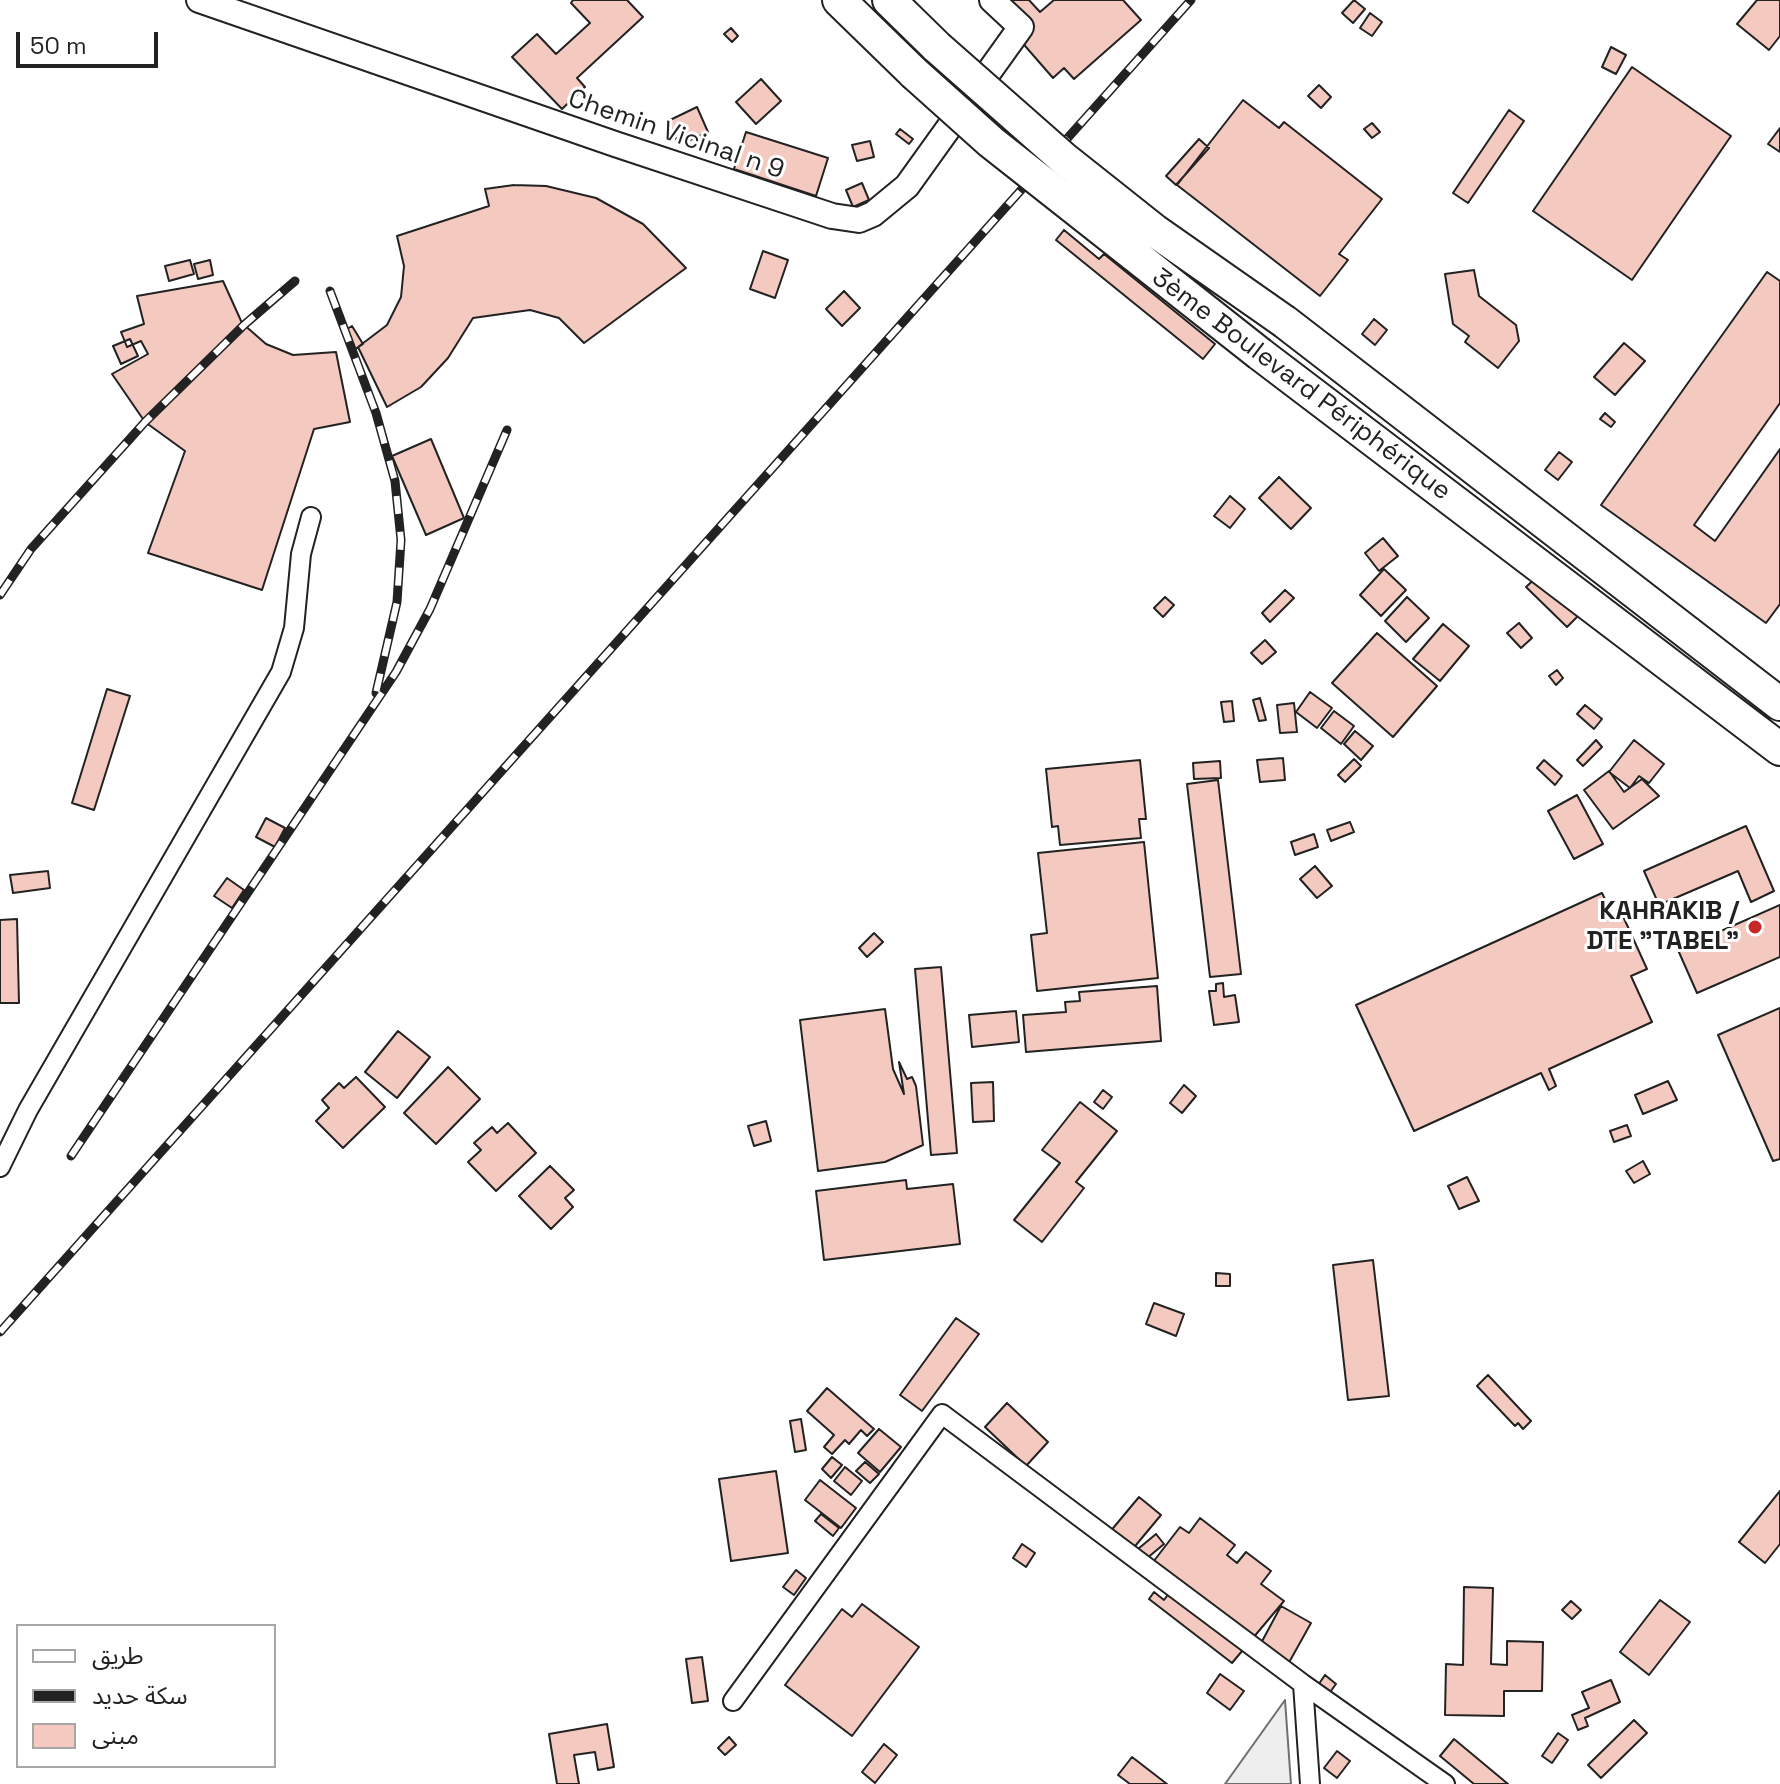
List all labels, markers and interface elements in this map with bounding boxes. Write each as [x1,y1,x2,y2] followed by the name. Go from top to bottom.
[20,16,162,66] scale bar
[30,30,87,61] text: 50 m
[564,83,788,187] street label: Chemin Vicinal n 9
[1145,262,1457,508] street label: 3ème Boulevard Périphérique
[1586,896,1739,958] place label: KAHRAKIB / DTE "TABEL"
[1746,918,1764,936] marker: KAHRAKIB / DTE "TABEL"
[16,1624,276,1768] legend
[92,1640,144,1671] text: طريق
[92,1680,188,1711] text: سكة حديد
[92,1720,139,1751] text: مبنى

